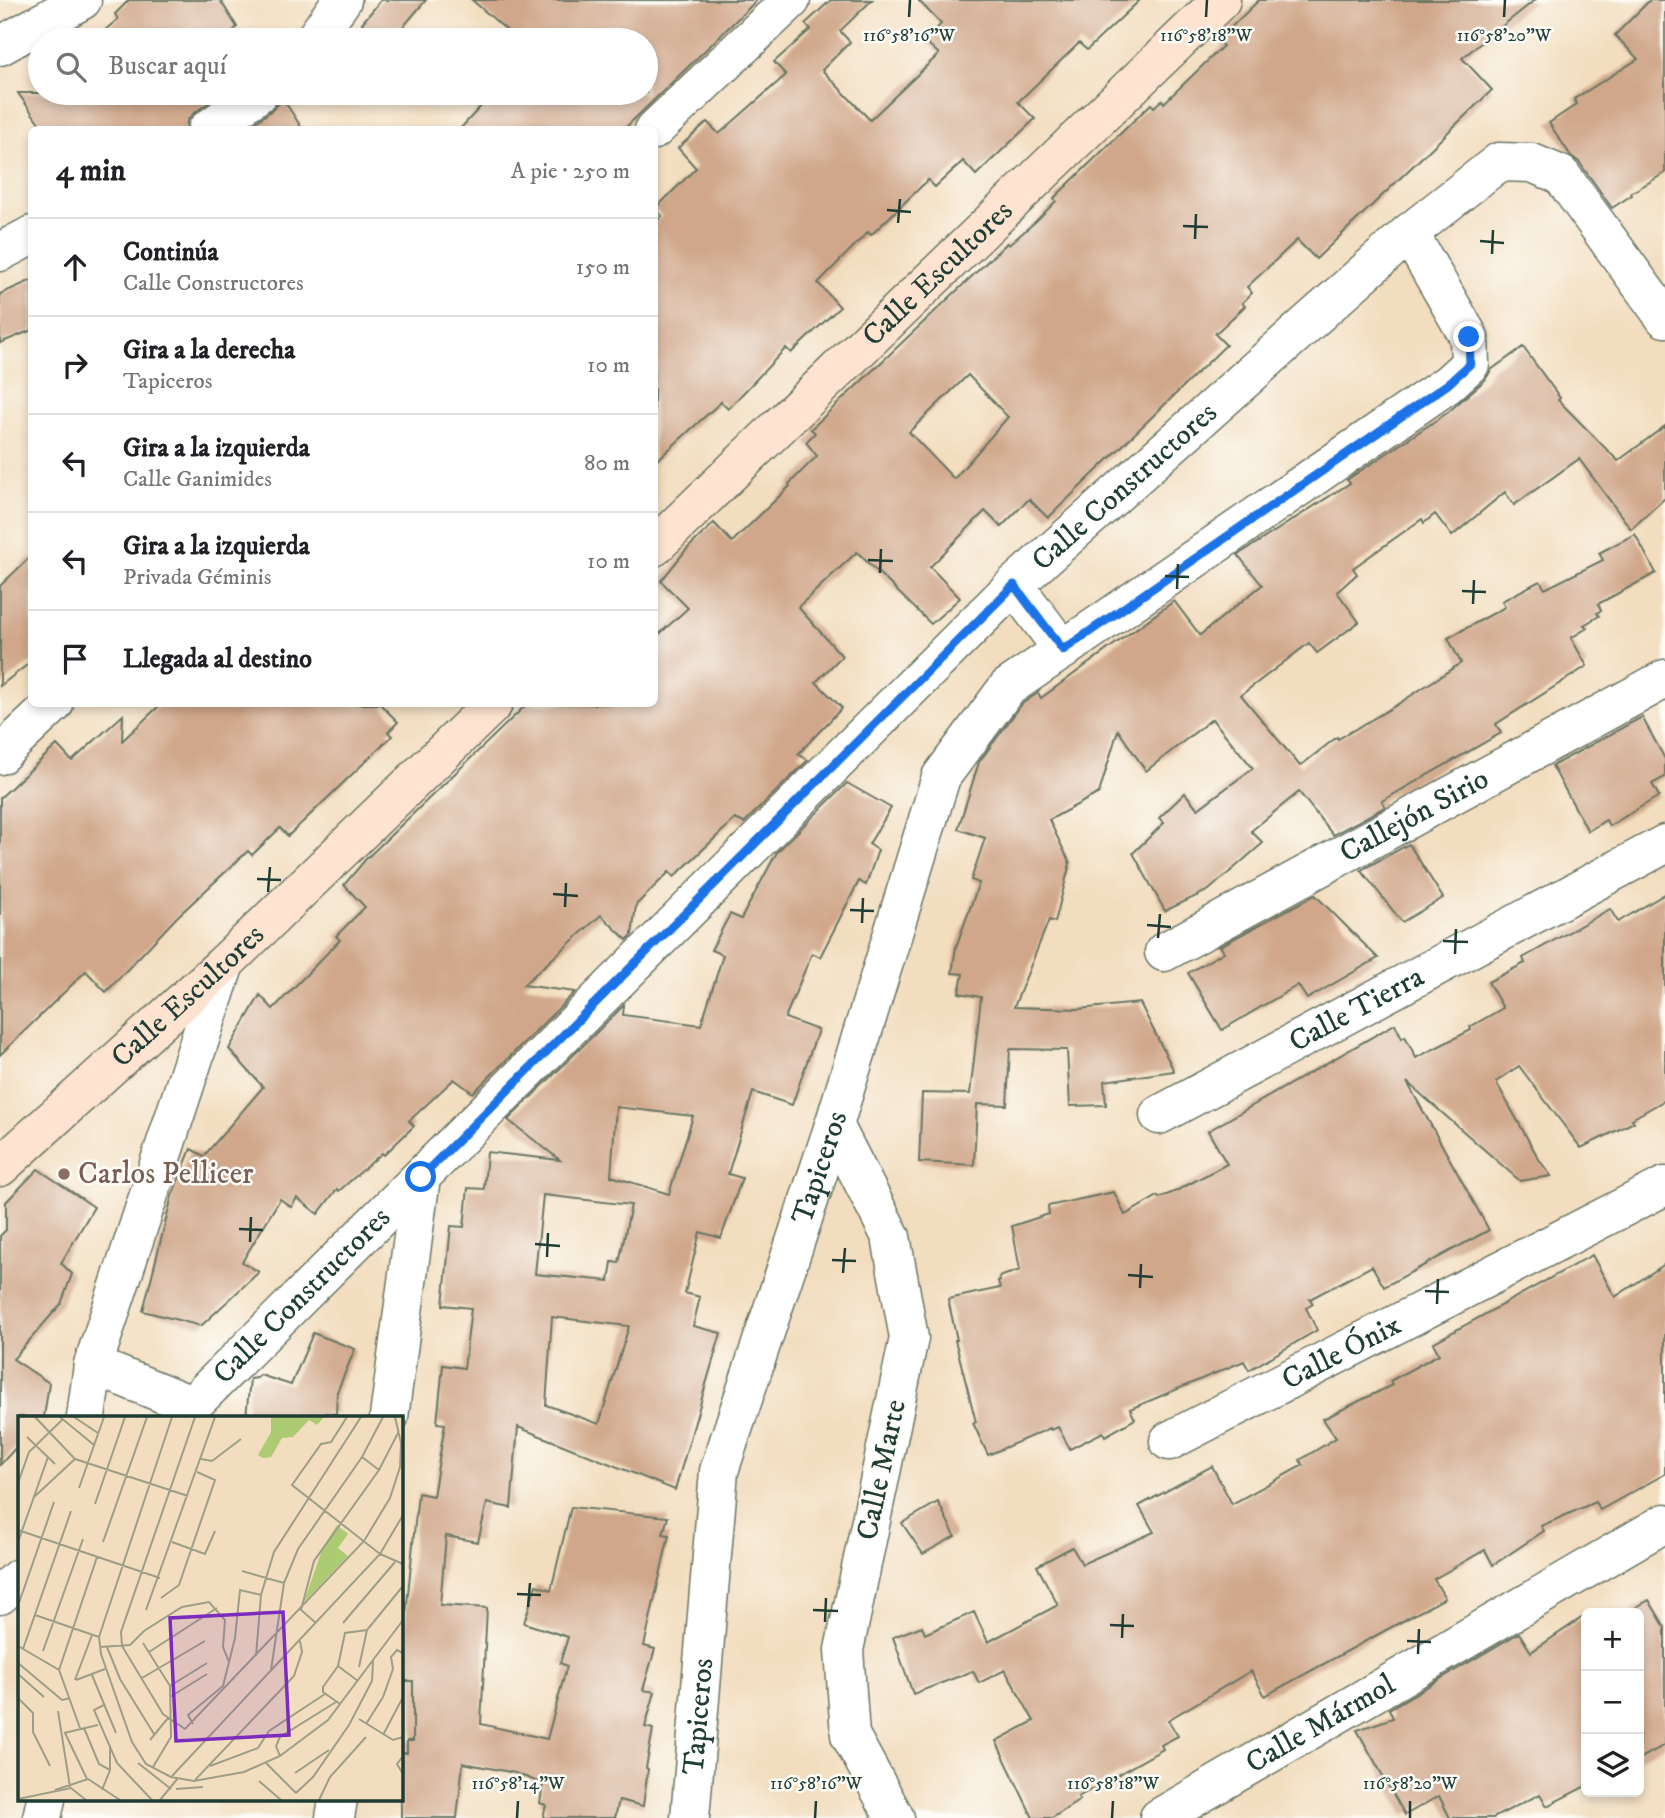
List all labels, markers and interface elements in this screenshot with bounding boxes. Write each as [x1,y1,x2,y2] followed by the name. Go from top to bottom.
[863,25,956,47] text: 116°58'16"W
[1160,25,1252,47] text: 116°58'18"W
[1457,25,1552,47] text: 116°58'20"W
[28,28,658,105] search box
[52,48,90,86] icon: search
[108,50,226,83] text: Buscar aquí
[56,153,126,190] text: 4 min
[511,157,630,186] text: A pie · 250 m
[855,192,1021,354] street label: Calle Escultores
[123,236,218,269] text: Continúa
[56,248,94,286] icon: ahead
[576,253,630,282] text: 150 m
[123,269,304,298] text: Calle Constructores
[1453,321,1484,352] route end
[123,334,295,367] text: Gira a la derecha
[56,346,94,384] icon: right
[587,351,630,380] text: 10 m
[123,367,212,396] text: Tapiceros
[1024,394,1225,579] street label: Calle Constructores
[123,432,310,465] text: Gira a la izquierda
[56,444,94,482] icon: left
[584,449,630,478] text: 80 m
[123,465,272,494] text: Calle Ganimides
[123,530,310,563] text: Gira a la izquierda
[56,542,94,580] icon: left
[587,547,630,576] text: 10 m
[123,563,271,592] text: Privada Géminis
[56,640,94,678] icon: arrive
[123,643,312,676] text: Llegada al destino
[1333,760,1495,871] street label: Callejón Sirio
[104,917,272,1076] street label: Calle Escultores
[1283,958,1430,1060] street label: Calle Tierra
[784,1107,856,1229] street label: Tapiceros
[78,1156,253,1193] place label: Carlos Pellicer
[405,1161,436,1192] route start
[56,1166,72,1182] marker: Carlos Pellicer
[205,1199,398,1392] street label: Calle Constructores
[1276,1306,1408,1398] street label: Calle Ónix
[849,1396,915,1544] street label: Calle Marte
[18,1416,402,1800] inset map
[1581,1608,1644,1797] map controls
[1581,1608,1644,1671] button: +
[675,1657,722,1776] street label: Tapiceros
[1239,1666,1402,1782] street label: Calle Mármol
[1581,1671,1644,1734] button: −
[1581,1734,1644,1797] button: layers
[471,1773,565,1795] text: 116°58'14"W
[770,1773,863,1795] text: 116°58'16"W
[1067,1773,1159,1795] text: 116°58'18"W
[1363,1773,1458,1795] text: 116°58'20"W

